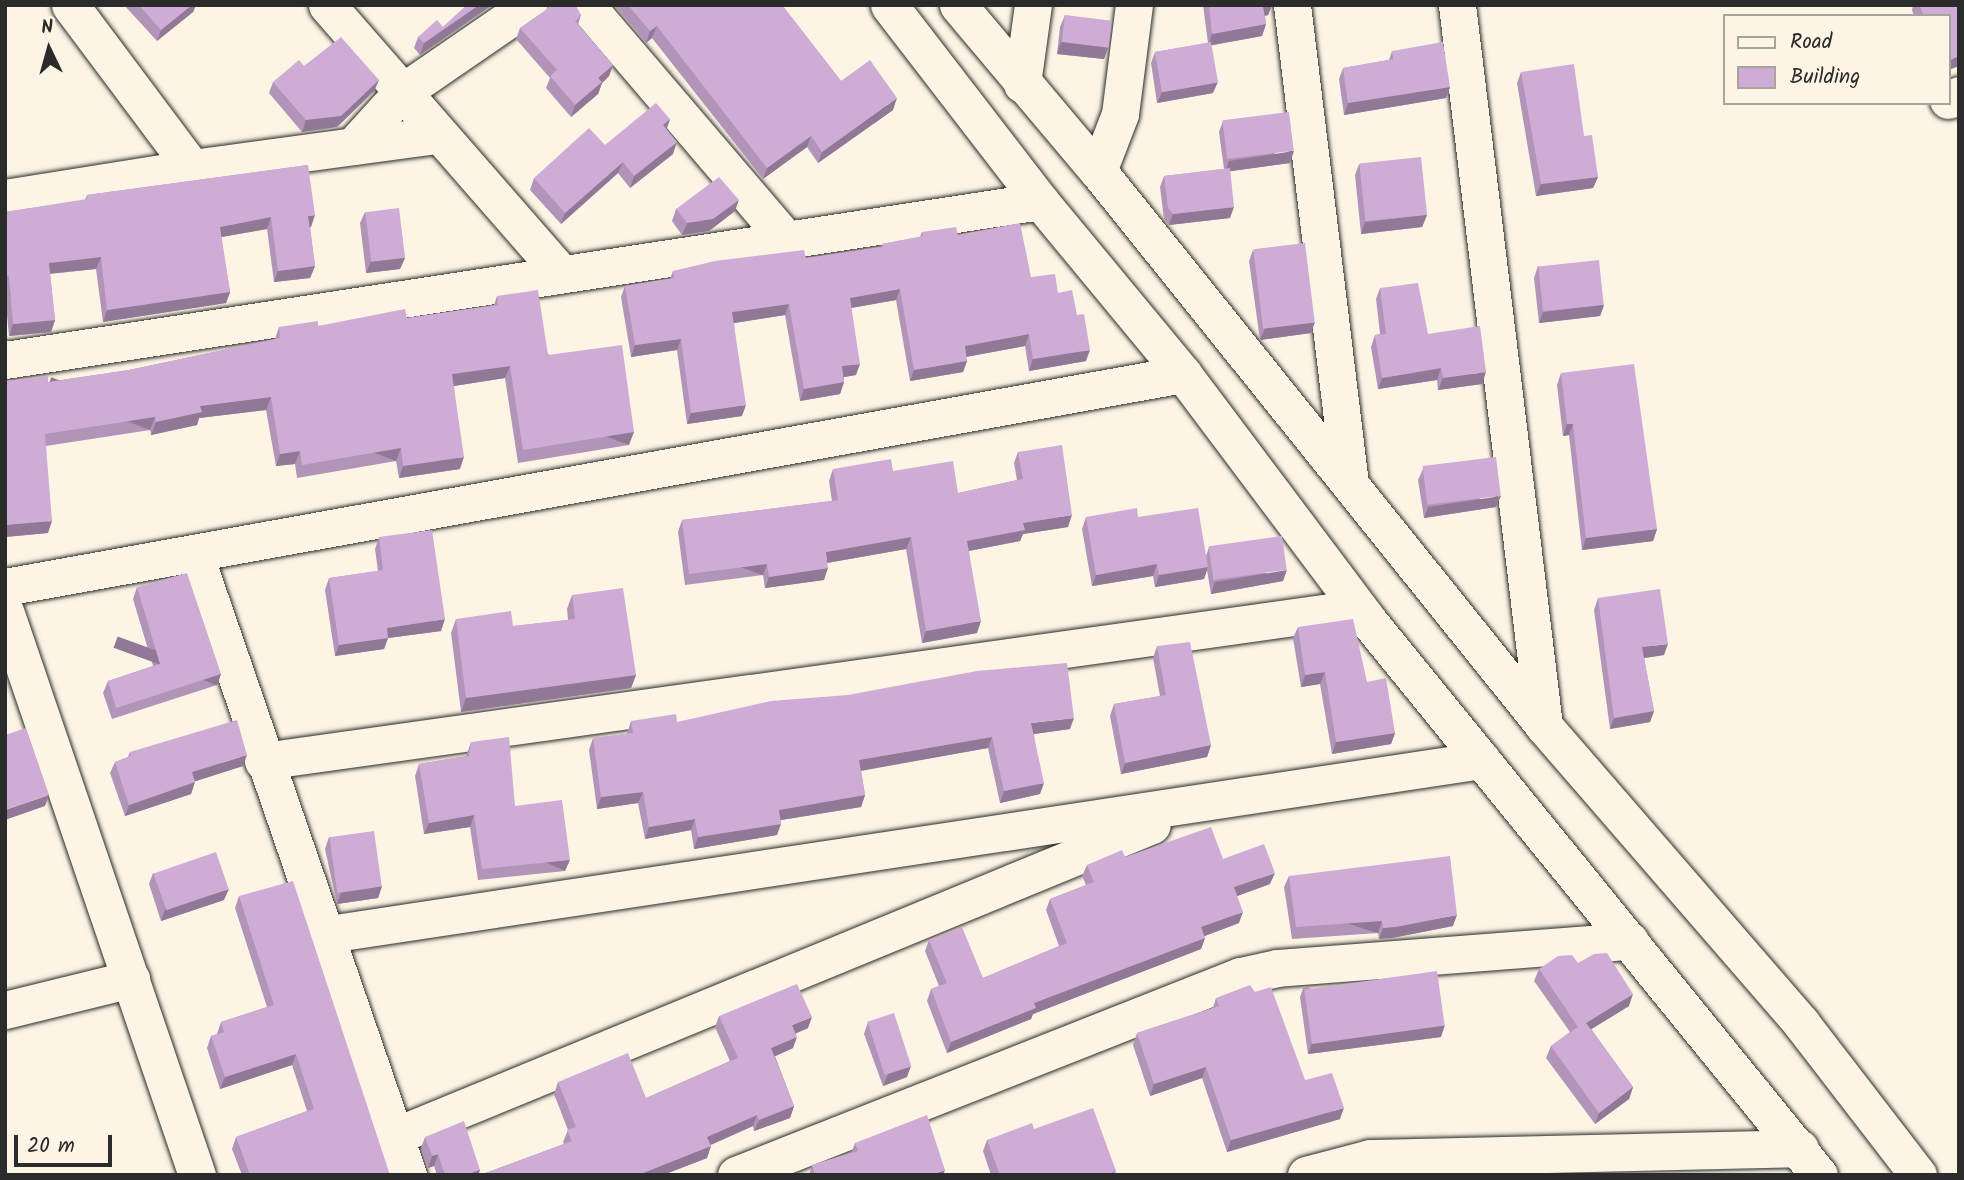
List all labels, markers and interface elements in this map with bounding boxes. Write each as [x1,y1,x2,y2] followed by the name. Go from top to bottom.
[40,13,54,44] text: N
[14,14,84,84] north arrow
[1722,14,1950,105] legend
[1790,26,1832,59] text: Road
[1790,61,1860,94] text: Building
[18,1120,116,1164] scale bar
[27,1130,75,1163] text: 20 m

